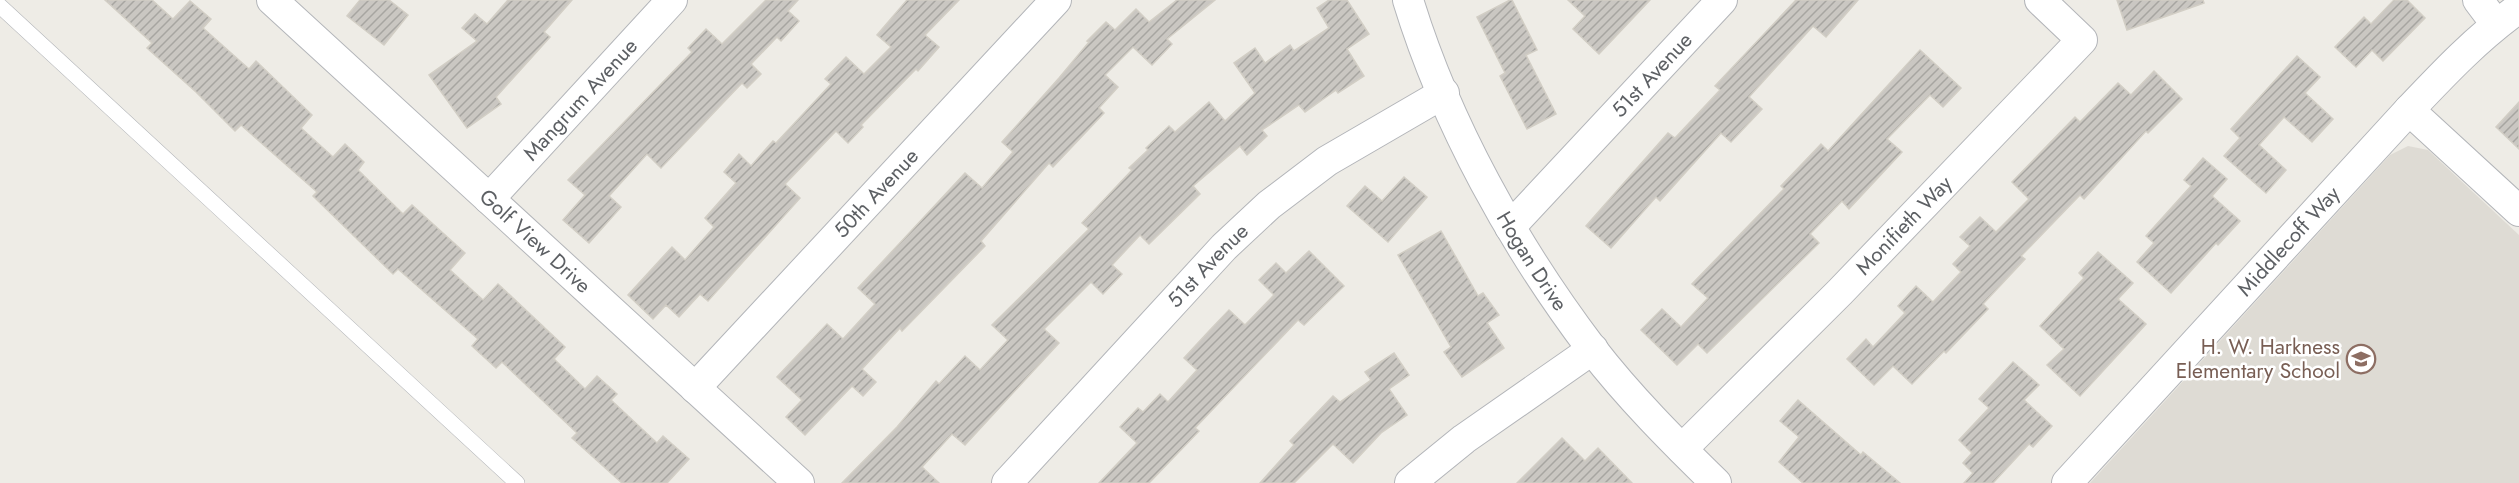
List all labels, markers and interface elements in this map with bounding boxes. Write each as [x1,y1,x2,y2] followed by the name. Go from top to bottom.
[1605,26,1699,124] street label: 51st Avenue
[516,32,645,167] street label: Mangrum Avenue
[827,142,926,245] street label: 50th Avenue
[1849,168,1959,282] street label: Monifieth Way
[2230,179,2348,303] street label: Middlecoff Way
[473,182,598,300] street label: Golf View Drive
[1489,206,1575,317] street label: Hogan Drive
[1160,216,1255,315] street label: 51st Avenue
[2176,332,2340,386] place label: H. W. Harkness Elementary School
[2345,343,2377,375] school or university icon: H. W. Harkness Elementary School

